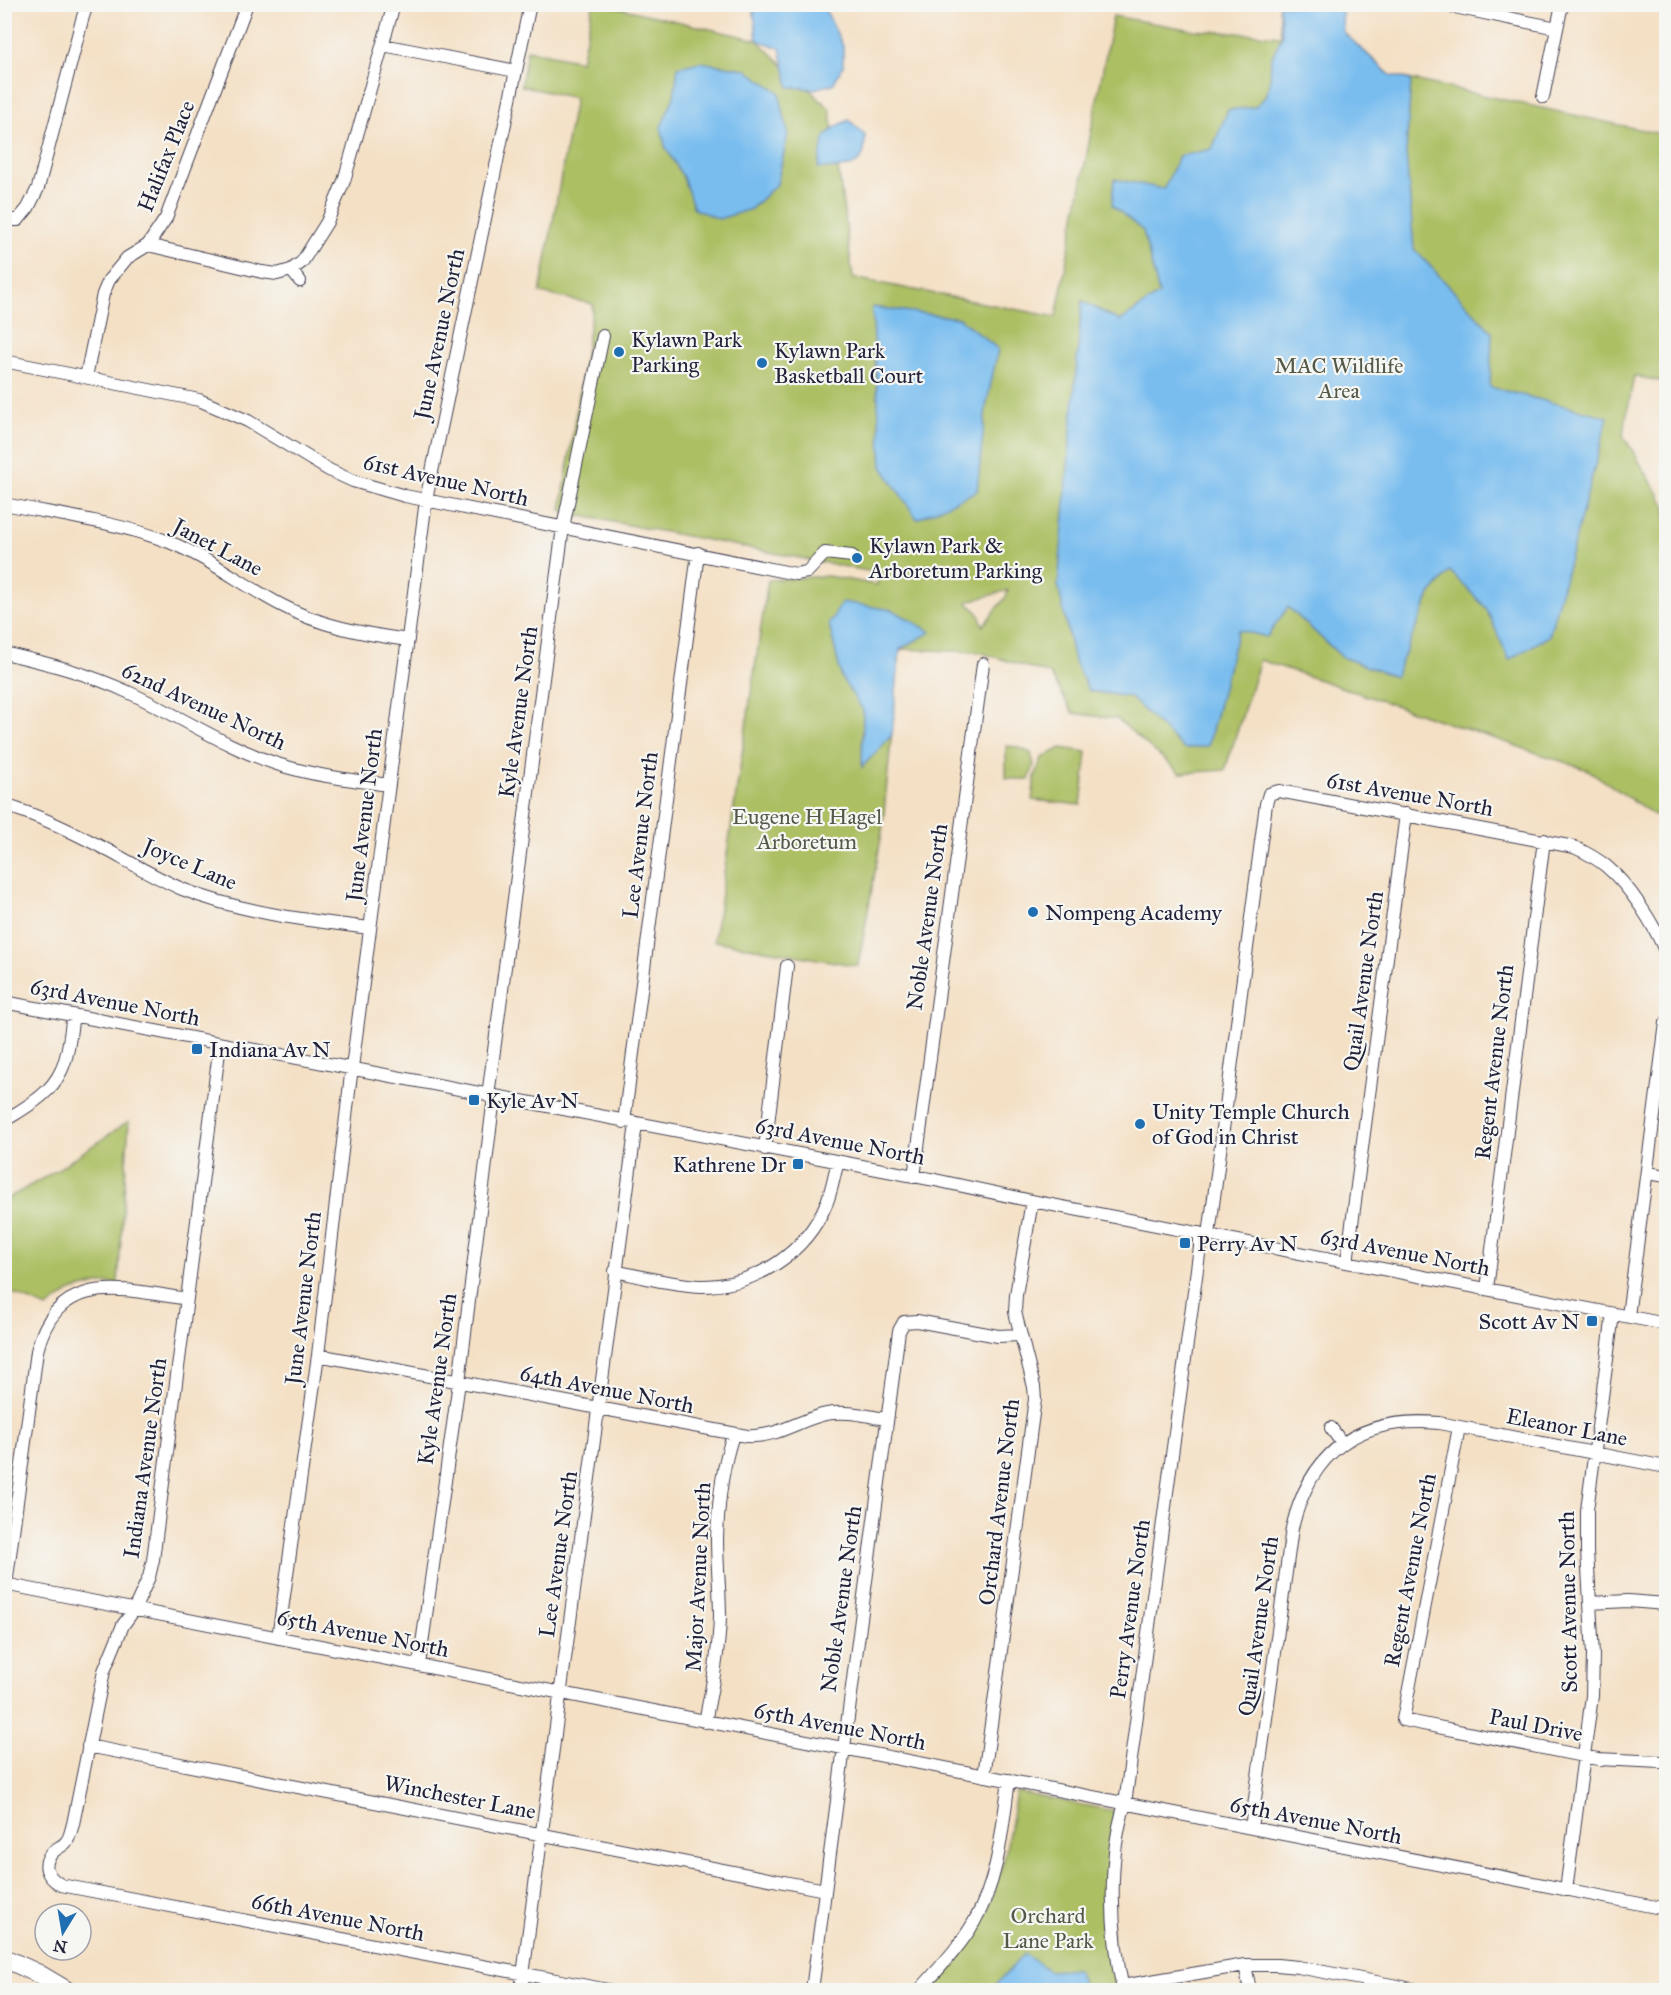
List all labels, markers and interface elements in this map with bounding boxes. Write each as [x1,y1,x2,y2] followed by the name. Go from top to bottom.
[131,96,201,216] street label: Halifax Place
[407,246,470,424] street label: June Avenue North
[631,326,743,378] place label: Kylawn Park Parking
[774,337,924,389] place label: Kylawn Park Basketball Court
[612,345,626,359] marker: Kylawn Park Parking
[1275,352,1403,404] park label: MAC Wildlife Area
[755,356,769,370] marker: Kylawn Park Basketball Court
[361,448,531,512] street label: 61st Avenue North
[167,511,268,582] street label: Janet Lane
[868,532,1043,584] place label: Kylawn Park & Arboretum Parking
[850,551,864,565] marker: Kylawn Park & Arboretum Parking
[493,624,543,800] street label: Kyle Avenue North
[117,656,291,756] street label: 62nd Avenue North
[340,727,388,905] street label: June Avenue North
[616,750,664,920] street label: Lee Avenue North
[1324,766,1496,822] street label: 61st Avenue North
[732,803,882,855] park label: Eugene H Hagel Arboretum
[901,822,953,1012] street label: Noble Avenue North
[137,831,241,896] street label: Joyce Lane
[1337,889,1389,1073] street label: Quail Avenue North
[1045,899,1223,926] place label: Nompeng Academy
[1026,905,1040,919] marker: Nompeng Academy
[1469,963,1519,1161] street label: Regent Avenue North
[28,972,202,1032] street label: 63rd Avenue North
[209,1036,331,1063] place label: Indiana Av N
[190,1042,204,1056] marker: Indiana Av N
[486,1087,579,1114] place label: Kyle Av N
[467,1093,481,1107] marker: Kyle Av N
[1152,1098,1350,1150] place label: Unity Temple Church of God in Christ
[753,1111,927,1171] street label: 63rd Avenue North
[1133,1117,1147,1131] marker: Unity Temple Church of God in Christ
[672,1151,787,1178] place label: Kathrene Dr
[791,1157,805,1171] marker: Kathrene Dr
[279,1210,327,1388] street label: June Avenue North
[1318,1222,1492,1282] street label: 63rd Avenue North
[1197,1230,1298,1257] place label: Perry Av N
[1178,1236,1192,1250] marker: Perry Av N
[412,1291,462,1467] street label: Kyle Avenue North
[1479,1308,1580,1335] place label: Scott Av N
[1585,1314,1599,1328] marker: Scott Av N
[118,1356,172,1560] street label: Indiana Avenue North
[518,1359,696,1419] street label: 64th Avenue North
[973,1397,1025,1607] street label: Orchard Avenue North
[1504,1402,1630,1452] street label: Eleanor Lane
[533,1469,583,1639] street label: Lee Avenue North
[1378,1471,1442,1669] street label: Regent Avenue North
[680,1481,716,1673] street label: Major Avenue North
[815,1504,867,1694] street label: Noble Avenue North
[1553,1511,1583,1693] street label: Scott Avenue North
[1104,1517,1156,1701] street label: Perry Avenue North
[1232,1534,1284,1718] street label: Quail Avenue North
[275,1603,451,1663] street label: 65th Avenue North
[752,1696,928,1756] street label: 65th Avenue North
[1487,1703,1585,1747] street label: Paul Drive
[382,1769,538,1825] street label: Winchester Lane
[1228,1790,1404,1850] street label: 65th Avenue North
[249,1887,427,1947] street label: 66th Avenue North
[33,1902,93,1962] north arrow
[1002,1902,1094,1954] park label: Orchard Lane Park
[51,1936,69,1957] text: N

